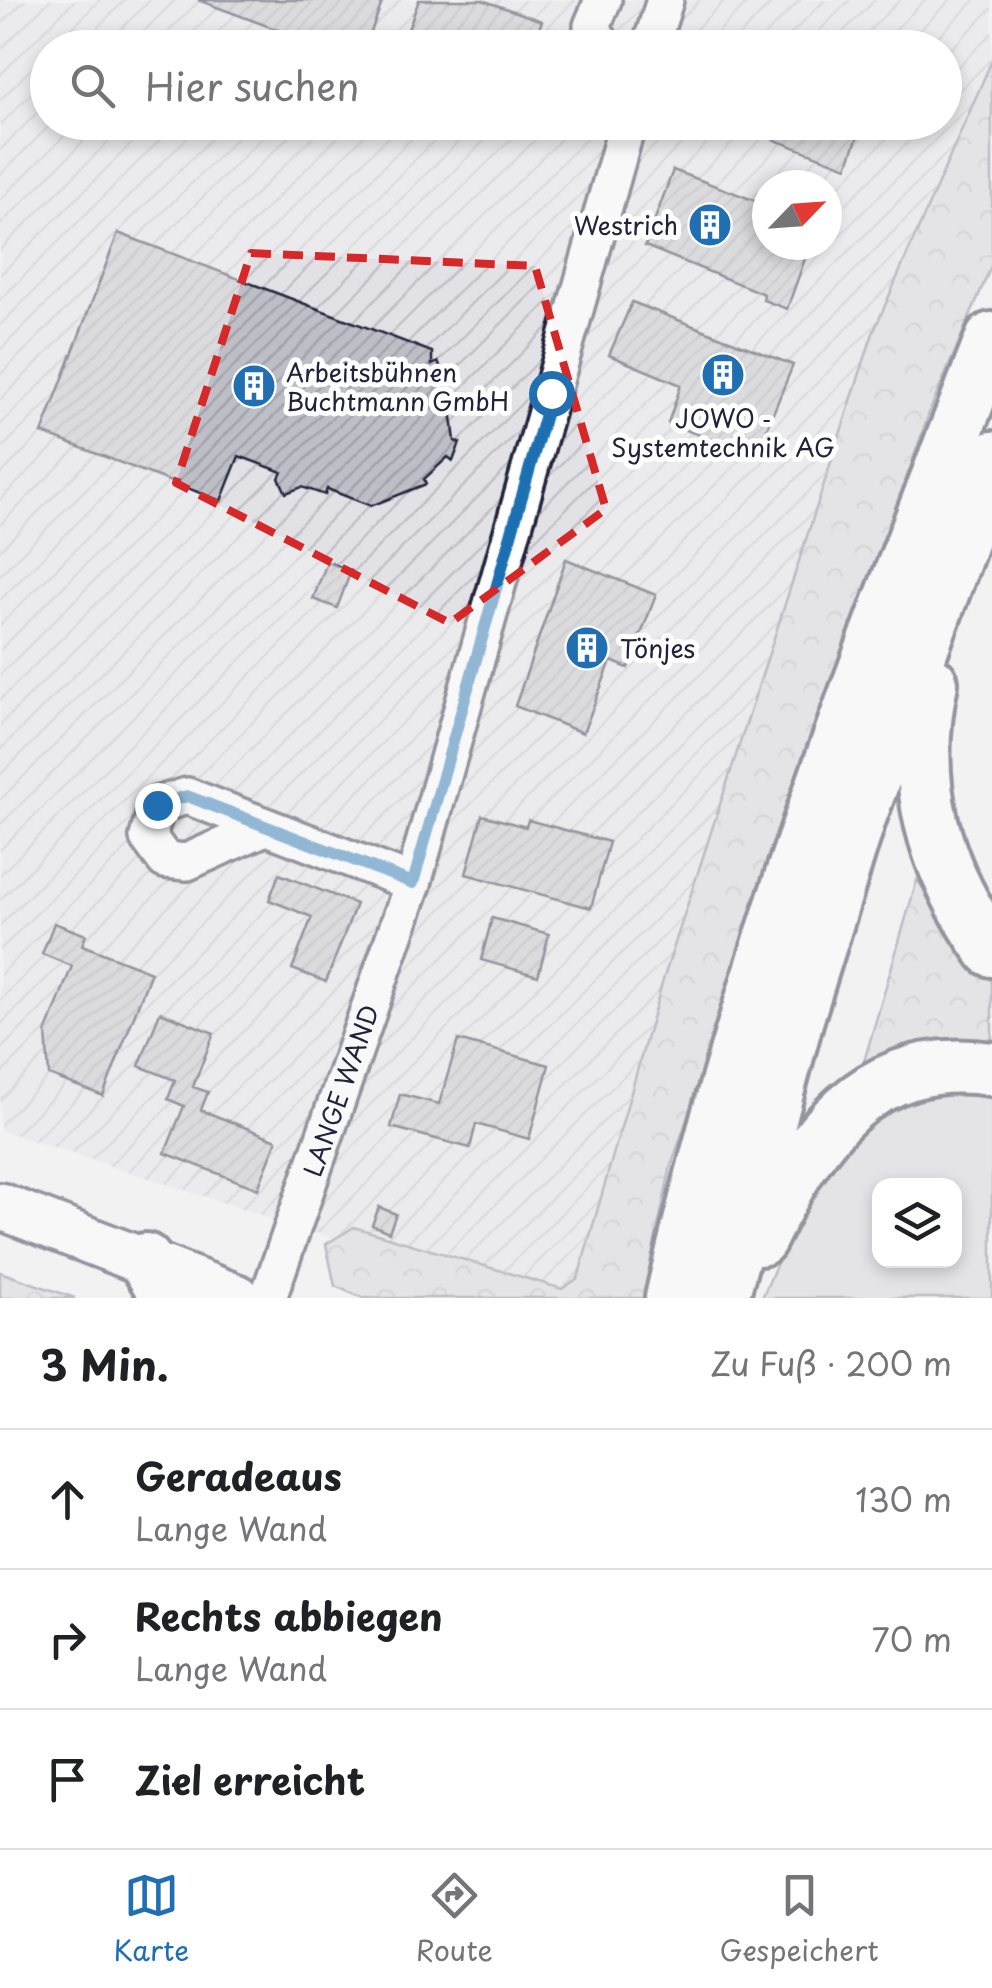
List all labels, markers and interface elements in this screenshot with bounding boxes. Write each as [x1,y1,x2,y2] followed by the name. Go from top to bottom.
[30,30,962,140] search box
[145,57,359,114] text: Hier suchen
[65,58,120,113] icon: search
[752,170,842,260] north arrow
[687,202,733,248] building icon: Westrich
[574,206,678,244] place label: Westrich
[700,352,746,398] building icon: JOWO ‑ Systemtechnik AG
[286,353,509,420] place label: Arbeitsbühnen Buchtmann GmbH
[231,363,277,409] building icon: Arbeitsbühnen Buchtmann GmbH
[529,371,575,417] route start
[611,399,835,466] place label: JOWO ‑ Systemtechnik AG
[564,625,610,671] building icon: Tönjes
[620,629,695,667] place label: Tönjes
[135,783,181,829] route end
[293,999,388,1181] street label: LANGE WAND
[872,1178,962,1268] map controls
[872,1178,962,1268] button: layers
[40,1332,169,1395] text: 3 Min.
[710,1339,952,1387] text: Zu Fuß · 200 m
[135,1447,342,1504] text: Geradeaus
[40,1472,95,1527] icon: ahead
[855,1475,952,1523] text: 130 m
[135,1504,327,1552] text: Lange Wand
[135,1587,443,1644] text: Rechts abbiegen
[40,1612,95,1667] icon: right
[872,1615,952,1663] text: 70 m
[135,1644,327,1692] text: Lange Wand
[135,1751,365,1808] text: Ziel erreicht
[40,1752,95,1807] icon: arrive
[113,1868,189,1971] tab: Karte
[416,1868,493,1971] tab: Route
[719,1868,879,1971] tab: Gespeichert

